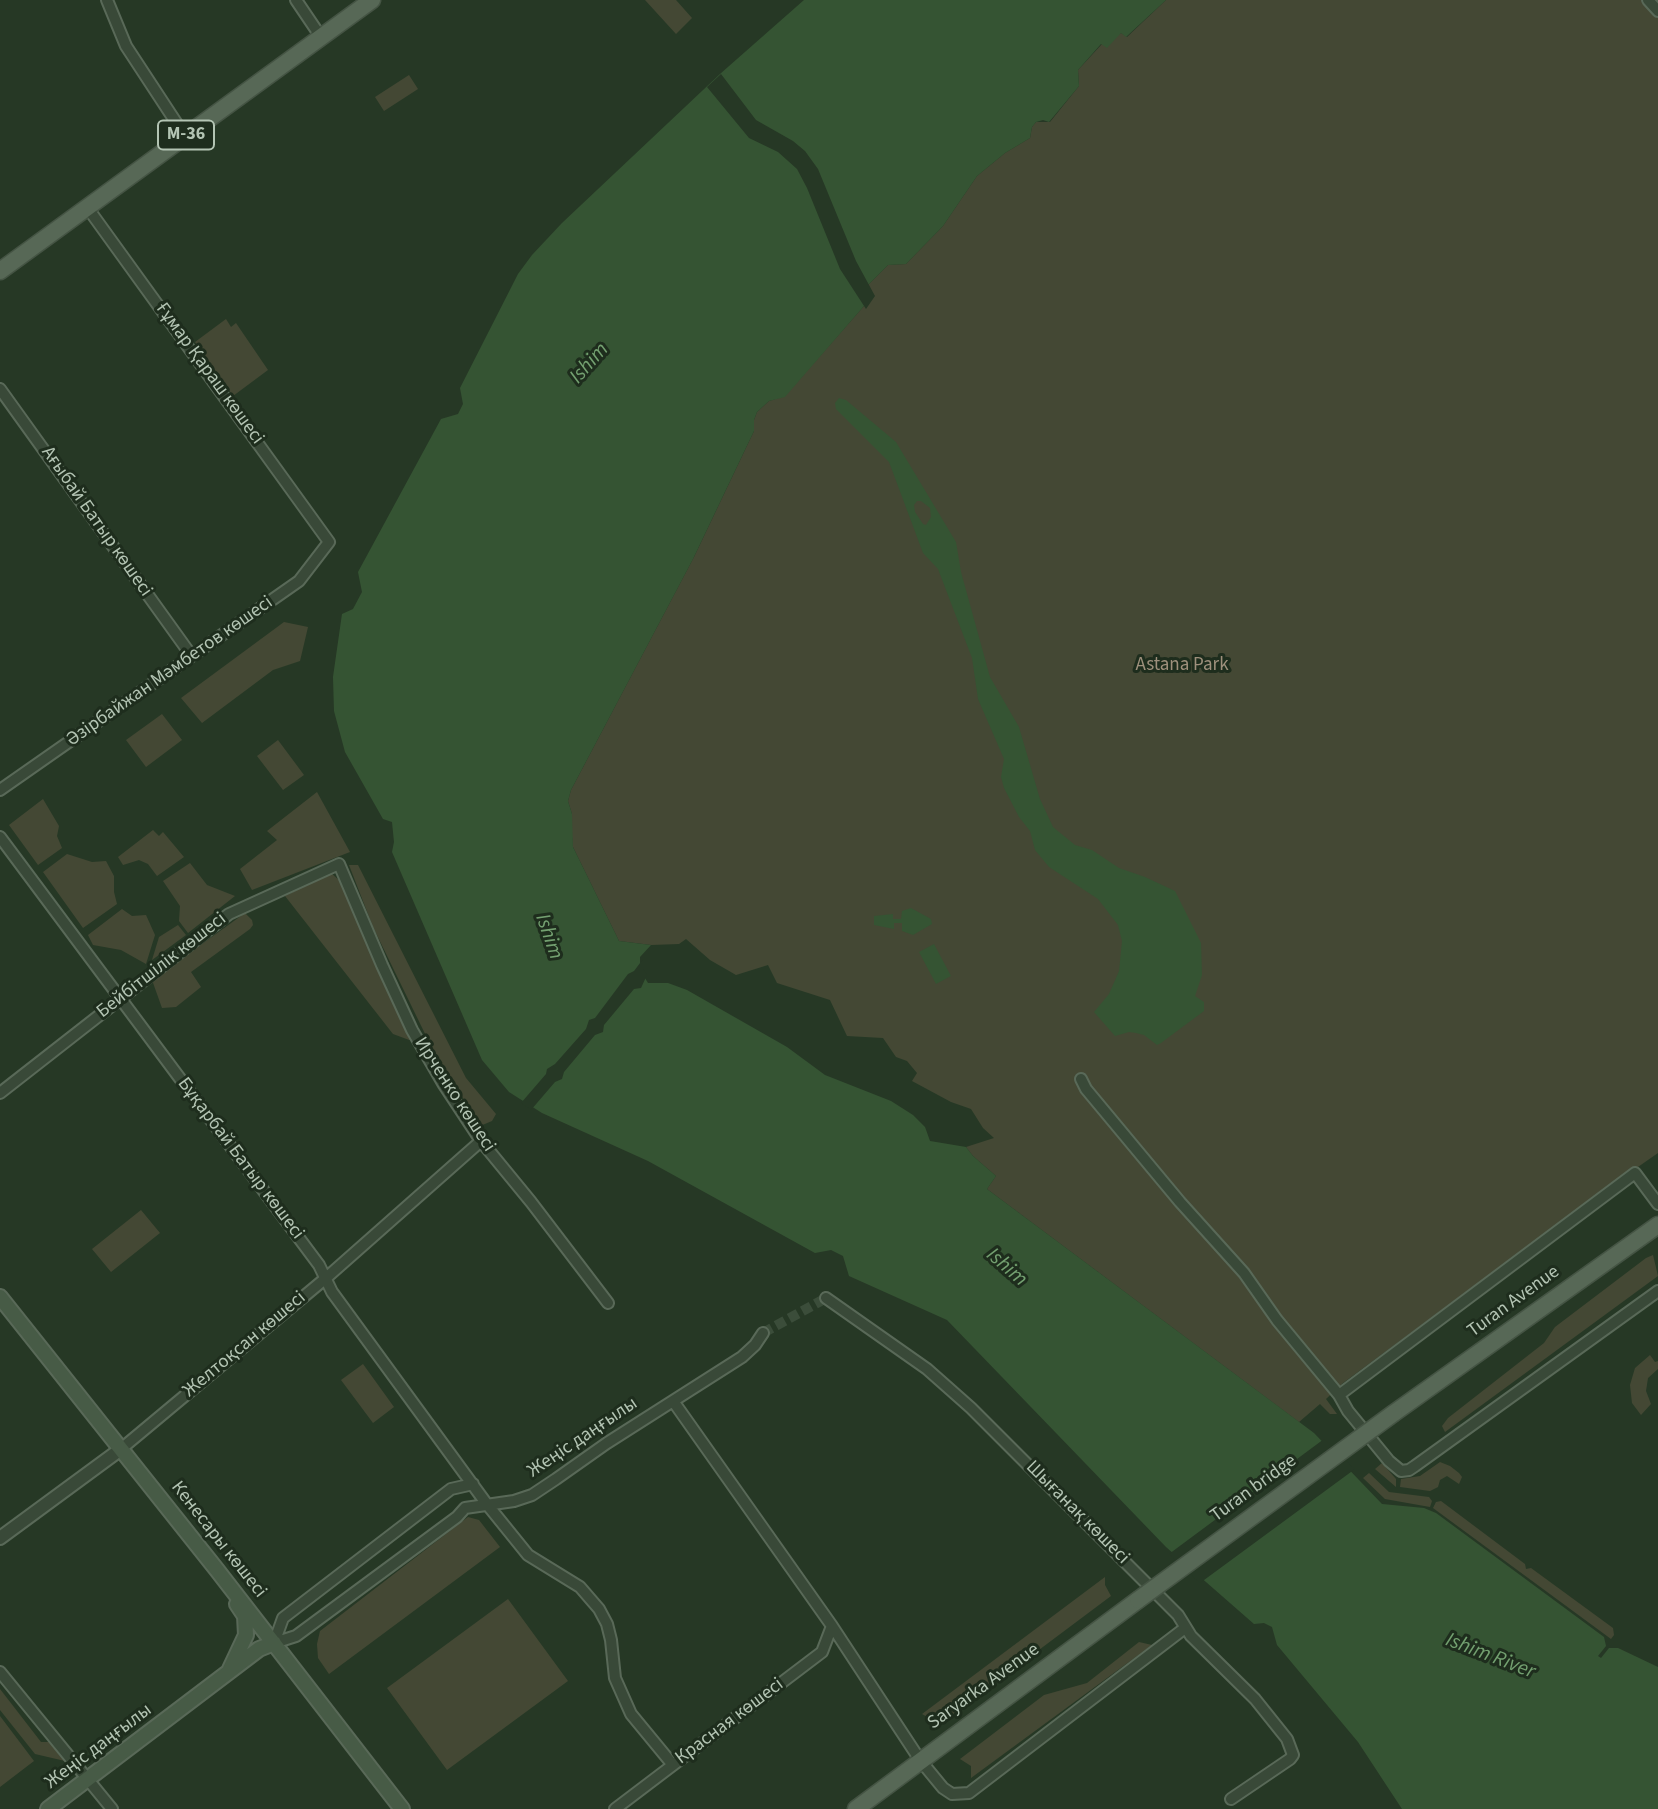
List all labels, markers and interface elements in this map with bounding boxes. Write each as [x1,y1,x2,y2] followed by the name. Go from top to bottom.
[158,120,214,150] road number: M-36
[150,299,268,449] street label: Ғұмар Қараш көшесі
[565,338,615,390] water label: Ishim
[36,442,156,602] street label: Ағыбай Батыр көшесі
[62,592,278,752] street label: Әзірбайжан Мәмбетов көшесі
[1135,655,1229,677] park label: Astana Park
[93,908,231,1024] street label: Бейбітшілік көшесі
[529,911,567,963] water label: Ishim
[408,1033,500,1157] street label: Ирченко көшесі
[172,1074,308,1244] street label: Бұқарбай Батыр көшесі
[980,1243,1032,1293] water label: Ishim
[1464,1261,1564,1343] street label: Turan Avenue
[179,1287,311,1403] street label: Желтоқсан көшесі
[524,1393,642,1483] street label: Жеңіс даңғылы
[1207,1450,1301,1528] street label: Turan bridge
[1020,1456,1134,1570] street label: Шығанақ көшесі
[165,1477,271,1603] street label: Кенесары көшесі
[1442,1628,1538,1686] water label: Ishim River
[924,1639,1044,1735] street label: Saryarka Avenue
[671,1674,789,1770] street label: Красная көшесі
[41,1699,157,1795] street label: Жеңіс даңғылы

